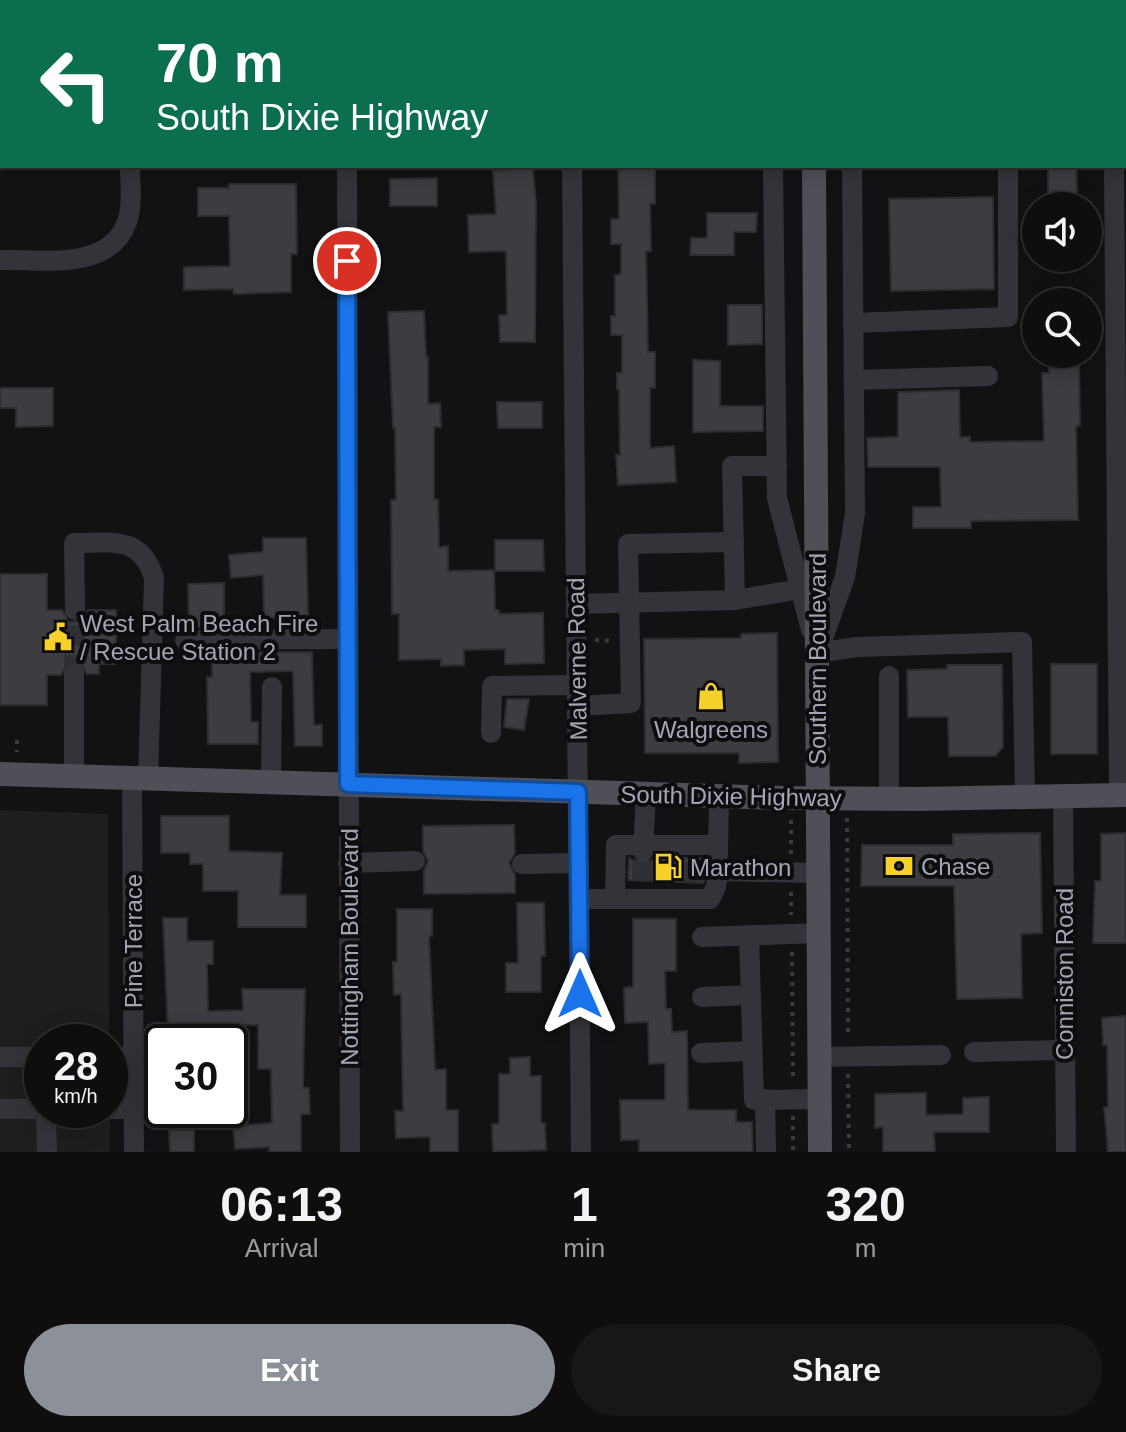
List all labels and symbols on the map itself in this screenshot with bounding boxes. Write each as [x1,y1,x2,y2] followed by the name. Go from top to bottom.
[313,227,381,295] pin
[804,553,831,765] street label: Southern Boulevard
[562,577,592,741] street label: Malverne Road
[80,610,318,665] place label: West Palm Beach Fire / Rescue Station 2
[43,622,73,652] public building icon: West Palm Beach Fire / Rescue Station 2
[696,681,726,711] shop icon: Walgreens
[654,716,768,743] place label: Walgreens
[620,781,842,811] street label: South Dixie Highway
[336,828,363,1066] street label: Nottingham Boulevard
[884,851,914,881] bank icon: Chase
[653,852,683,882] fuel station icon: Marathon
[921,853,990,880] place label: Chase
[690,854,791,881] place label: Marathon
[120,874,147,1008] street label: Pine Terrace
[1051,888,1078,1060] street label: Conniston Road
[538,952,622,1036] position arrow
[144,1024,248,1128] speed limit sign: 30

